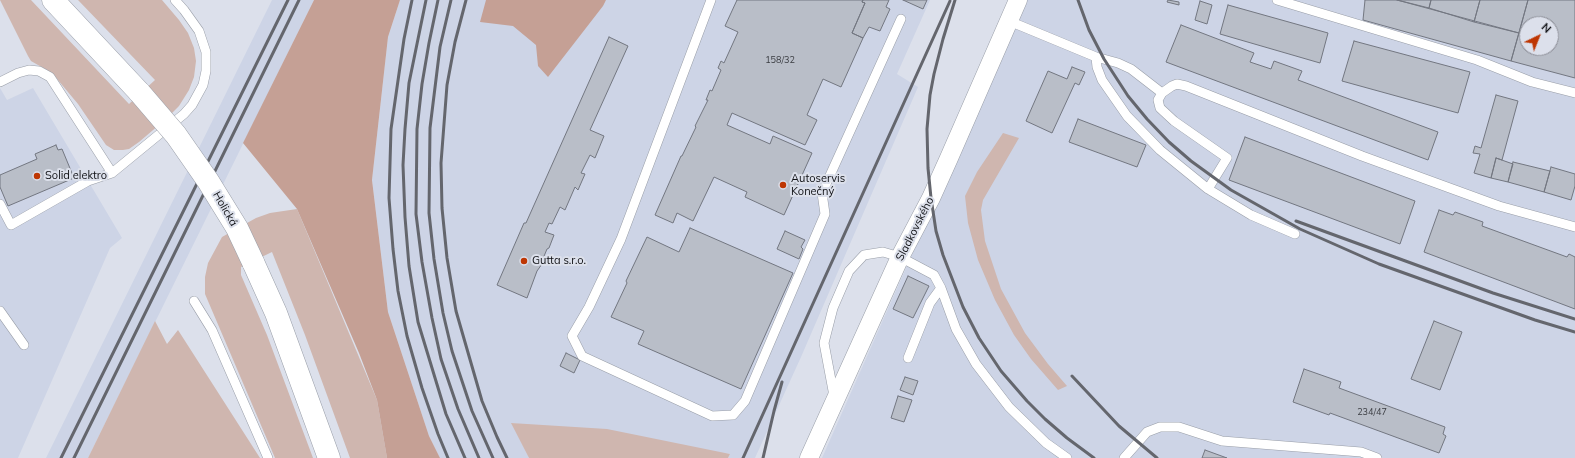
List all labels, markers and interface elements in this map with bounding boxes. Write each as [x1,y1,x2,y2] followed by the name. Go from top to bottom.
[1519,16,1559,56] north arrow
[1539,20,1554,36] text: N
[765,55,795,65] house number: 158/32
[45,169,107,183] place label: Solid elektro
[32,171,42,181] marker: Solid elektro
[791,172,845,198] place label: Autoservis Konečný
[778,180,788,190] marker: Autoservis Konečný
[210,189,240,229] street label: Holická
[893,195,937,263] street label: Sladkovského
[532,254,586,268] place label: Gutta s.r.o.
[519,256,529,266] marker: Gutta s.r.o.
[1357,407,1387,417] house number: 234/47

